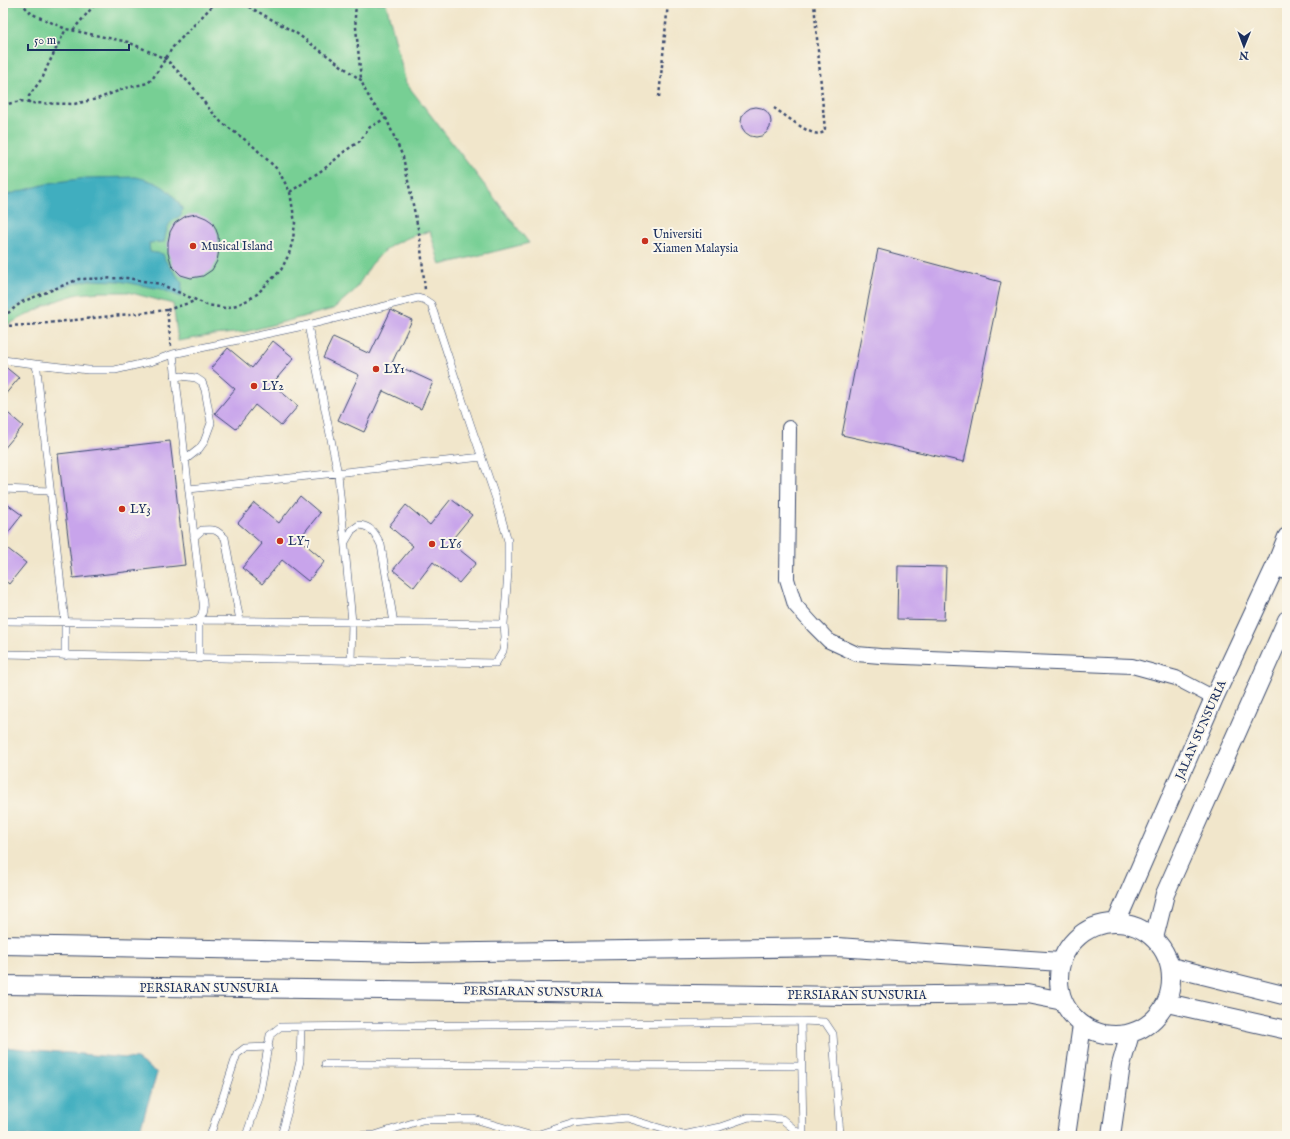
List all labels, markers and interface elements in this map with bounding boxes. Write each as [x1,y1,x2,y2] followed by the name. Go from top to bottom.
[28,26,129,52] scale bar
[1224,26,1264,66] north arrow
[34,33,56,48] text: 50 m
[1238,48,1250,62] text: N
[653,227,739,256] place label: Universiti Xiamen Malaysia
[640,236,650,246] marker: Universiti Xiamen Malaysia
[201,239,273,254] place label: Musical Island
[188,241,198,251] marker: Musical Island
[384,362,405,377] place label: LY1
[371,364,381,374] marker: LY1
[262,379,284,394] place label: LY2
[249,381,259,391] marker: LY2
[130,502,151,517] place label: LY3
[117,504,127,514] marker: LY3
[288,534,310,549] place label: LY7
[275,536,285,546] marker: LY7
[440,537,462,552] place label: LY6
[427,539,437,549] marker: LY6
[1171,677,1231,784] street label: JALAN SUNSURIA
[139,981,279,996] street label: PERSIARAN SUNSURIA
[463,983,604,1001] street label: PERSIARAN SUNSURIA
[787,988,927,1003] street label: PERSIARAN SUNSURIA

